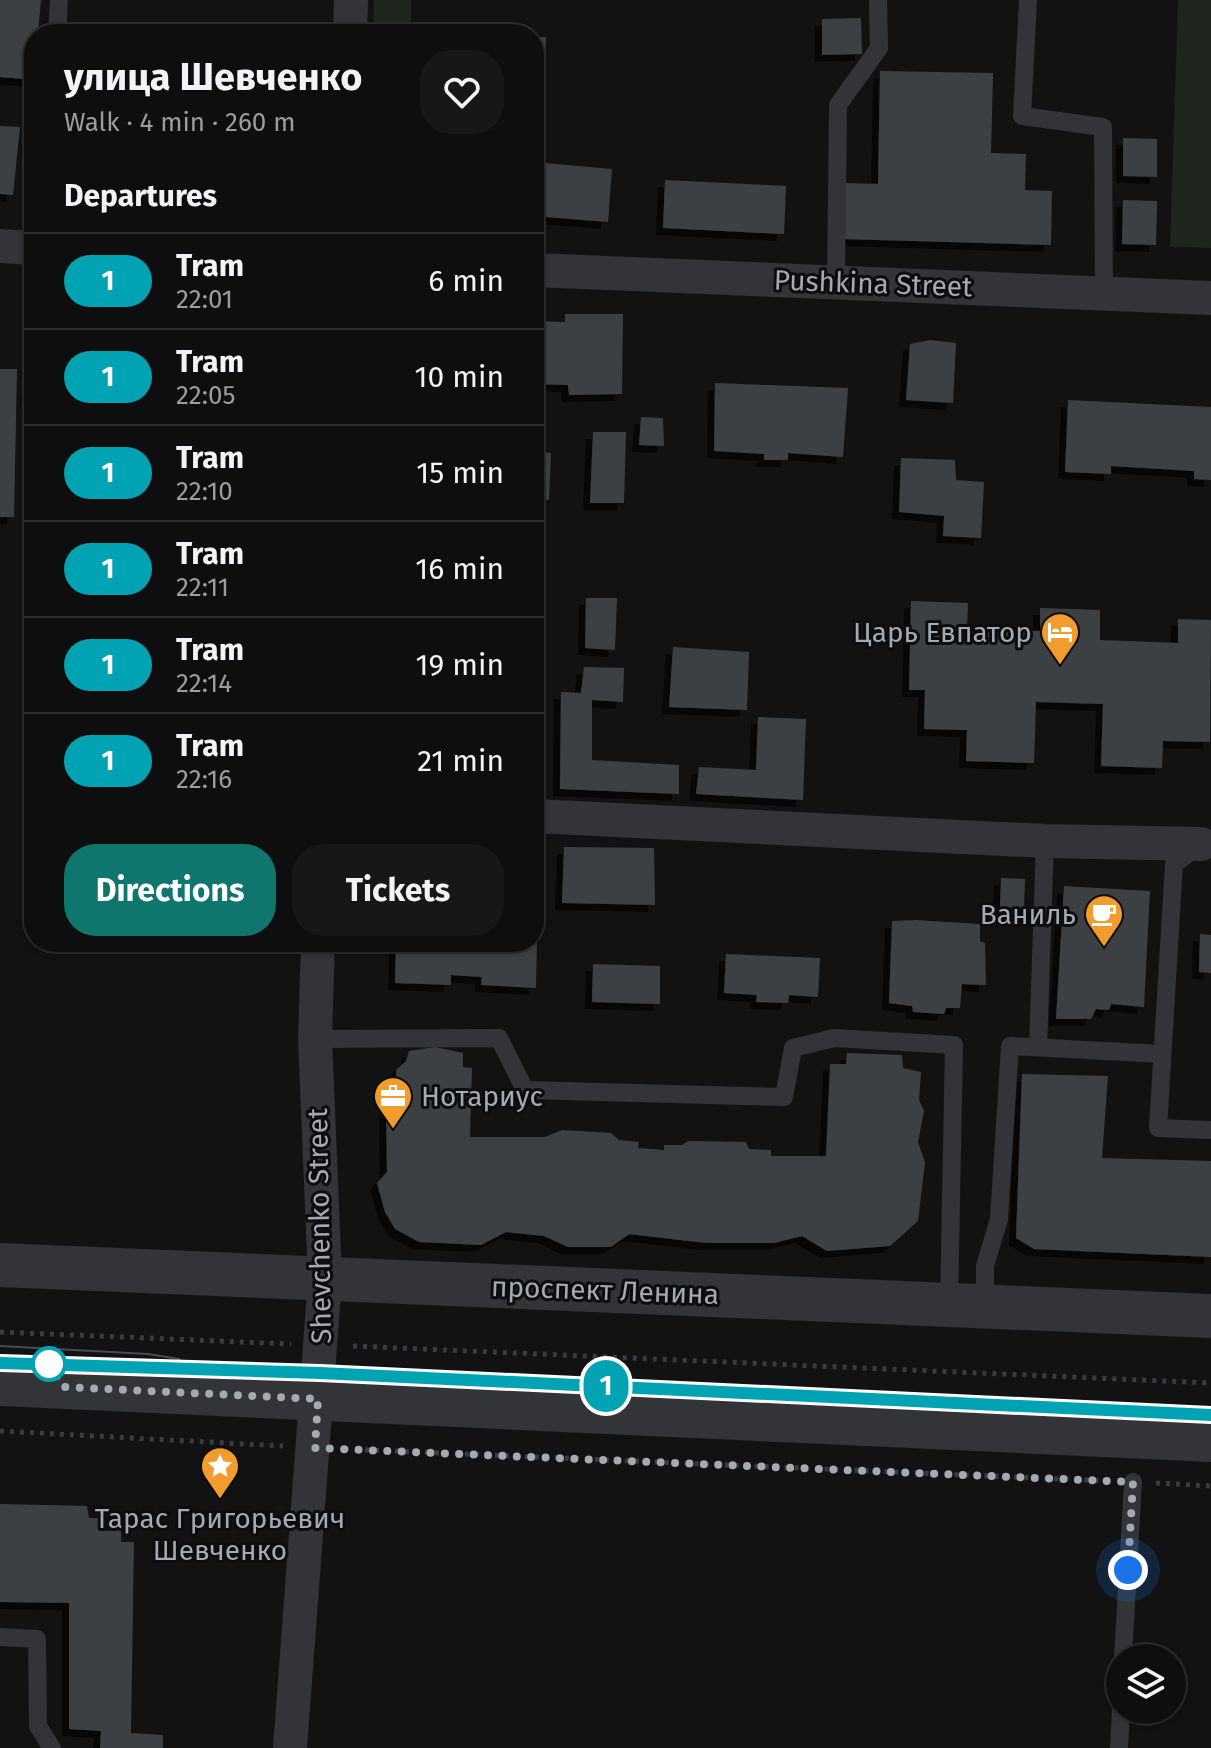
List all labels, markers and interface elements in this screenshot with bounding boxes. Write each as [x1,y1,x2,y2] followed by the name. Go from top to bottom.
[420,50,504,134] button: heart
[64,54,362,100] text: улица Шевченко
[64,107,296,138] text: Walk · 4 min · 260 m
[64,178,217,214] text: Departures
[176,248,244,284] text: Tram
[428,263,504,299] text: 6 min
[102,264,115,297] text: 1
[773,264,974,303] street label: Pushkina Street
[176,284,233,315] text: 22:01
[176,344,244,380] text: Tram
[415,359,504,395] text: 10 min
[102,360,115,393] text: 1
[176,380,236,411] text: 22:05
[176,440,244,476] text: Tram
[416,455,504,491] text: 15 min
[102,456,115,489] text: 1
[176,476,233,507] text: 22:10
[176,536,244,572] text: Tram
[415,551,504,587] text: 16 min
[102,552,115,585] text: 1
[176,572,229,603] text: 22:11
[1039,611,1081,666] hotel icon: Царь Евпатор
[853,616,1032,649] place label: Царь Евпатор
[176,632,244,668] text: Tram
[416,647,504,683] text: 19 min
[102,648,115,681] text: 1
[176,668,232,699] text: 22:14
[176,728,244,764] text: Tram
[417,743,504,779] text: 21 min
[102,744,115,777] text: 1
[176,764,232,795] text: 22:16
[64,844,276,936] button: Directions
[292,844,504,936] button: Tickets
[1083,893,1125,948] cafe icon: Ваниль
[980,898,1076,931] place label: Ваниль
[372,1075,414,1130] office icon: Нотариус
[421,1080,543,1113] place label: Нотариус
[301,1107,338,1344] street label: Shevchenko Street
[490,1270,720,1311] street label: проспект Ленина
[32,1347,66,1381] unlabelled marker
[580,1360,632,1412] line badge: 1
[600,1369,613,1402] text: 1
[199,1445,241,1500] place icon: Тарас Григорьевич Шевченко
[95,1502,345,1567] place label: Тарас Григорьевич Шевченко
[1108,1550,1148,1590] your location
[1106,1644,1186,1724] map controls
[1106,1644,1186,1724] button: layers

